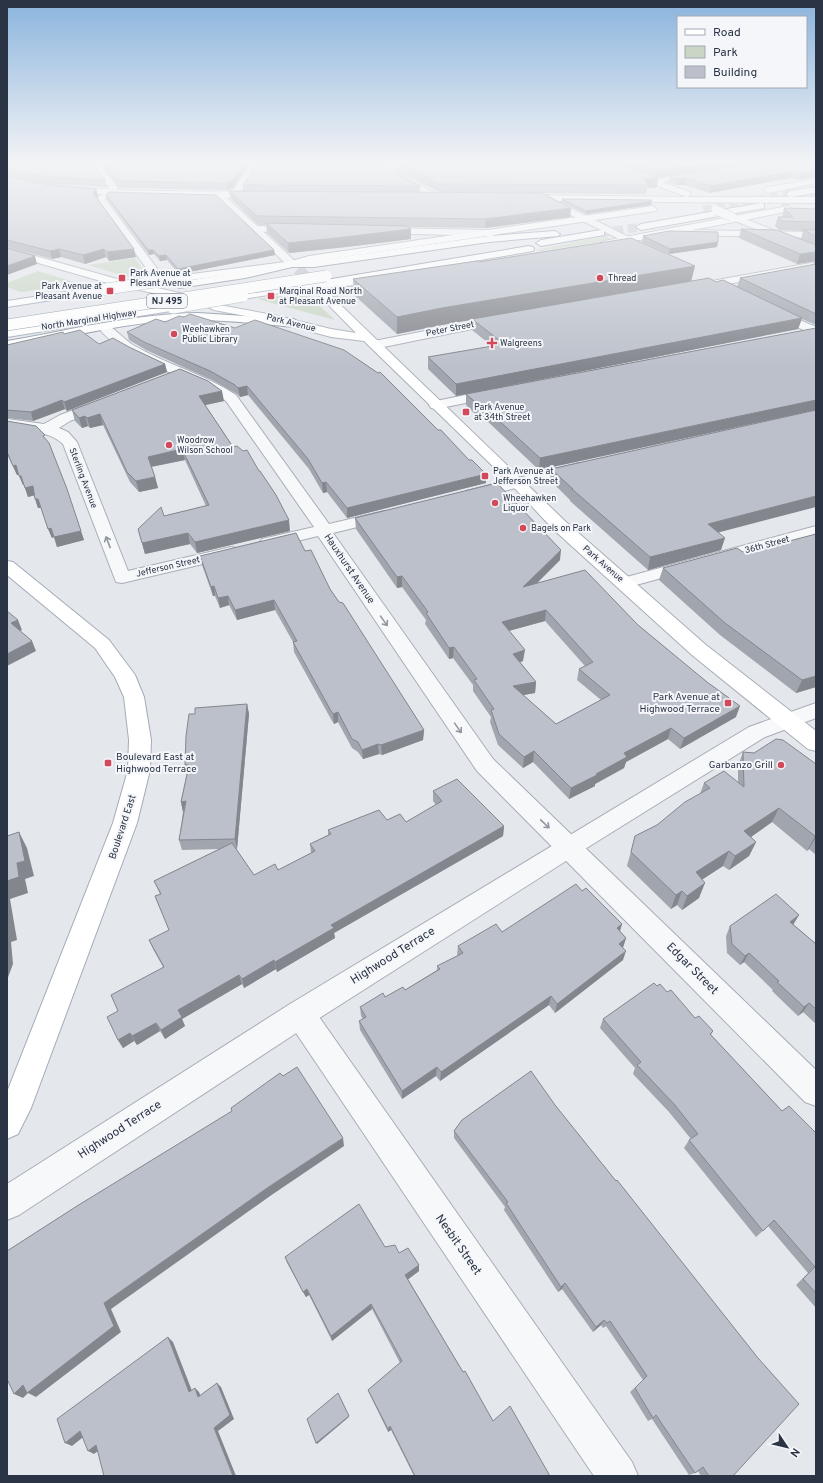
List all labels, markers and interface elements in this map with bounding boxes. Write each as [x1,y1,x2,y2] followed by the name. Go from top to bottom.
[677,16,807,88] legend
[713,25,741,41] text: Road
[713,45,738,61] text: Park
[713,65,757,81] text: Building
[130,268,192,289] place label: Park Avenue at Plesant Avenue
[117,273,127,283] marker: Park Avenue at Plesant Avenue
[595,273,605,283] marker: Thread
[608,273,636,284] place label: Thread
[35,281,102,302] place label: Park Avenue at Pleasant Avenue
[105,286,115,296] marker: Park Avenue at Pleasant Avenue
[279,286,362,307] place label: Marginal Road North at Pleasant Avenue
[266,291,276,301] marker: Marginal Road North at Pleasant Avenue
[147,294,187,308] road number: NJ 495
[40,307,138,333] street label: North Marginal Highway
[265,312,317,334] street label: Park Avenue
[425,319,475,339] street label: Peter Street
[182,324,238,345] place label: Weehawken Public Library
[169,329,179,339] marker: Weehawken Public Library
[487,338,497,348] marker: Walgreens
[500,338,542,349] place label: Walgreens
[474,402,530,423] place label: Park Avenue at 34th Street
[461,407,471,417] marker: Park Avenue at 34th Street
[177,435,233,456] place label: Woodrow Wilson School
[164,440,174,450] marker: Woodrow Wilson School
[66,446,100,510] street label: Sterling Avenue
[493,466,558,487] place label: Park Avenue at Jefferson Street
[480,471,490,481] marker: Park Avenue at Jefferson Street
[503,493,556,514] place label: Wheehawken Liquor
[490,498,500,508] marker: Wheehawken Liquor
[518,523,528,533] marker: Bagels on Park
[531,523,591,534] place label: Bagels on Park
[321,531,377,607] street label: Hauxhurst Avenue
[743,534,791,556] street label: 36th Street
[104,536,111,548] one-way arrow
[580,543,626,585] street label: Park Avenue
[135,554,201,580] street label: Jefferson Street
[380,615,388,626] one-way arrow
[639,691,720,716] place label: Park Avenue at Highwood Terrace
[723,698,733,708] marker: Park Avenue at Highwood Terrace
[454,722,462,733] one-way arrow
[116,751,197,776] place label: Boulevard East at Highwood Terrace
[103,758,113,768] marker: Boulevard East at Highwood Terrace
[709,759,773,772] place label: Garbanzo Grill
[776,760,786,770] marker: Garbanzo Grill
[106,793,140,861] street label: Boulevard East
[540,819,550,829] one-way arrow
[348,924,438,988] street label: Highwood Terrace
[663,940,721,998] street label: Edgar Street
[75,1097,165,1163] street label: Highwood Terrace
[431,1211,485,1279] street label: Nesbit Street
[767,1427,807,1467] north arrow
[786,1445,802,1459] text: N

